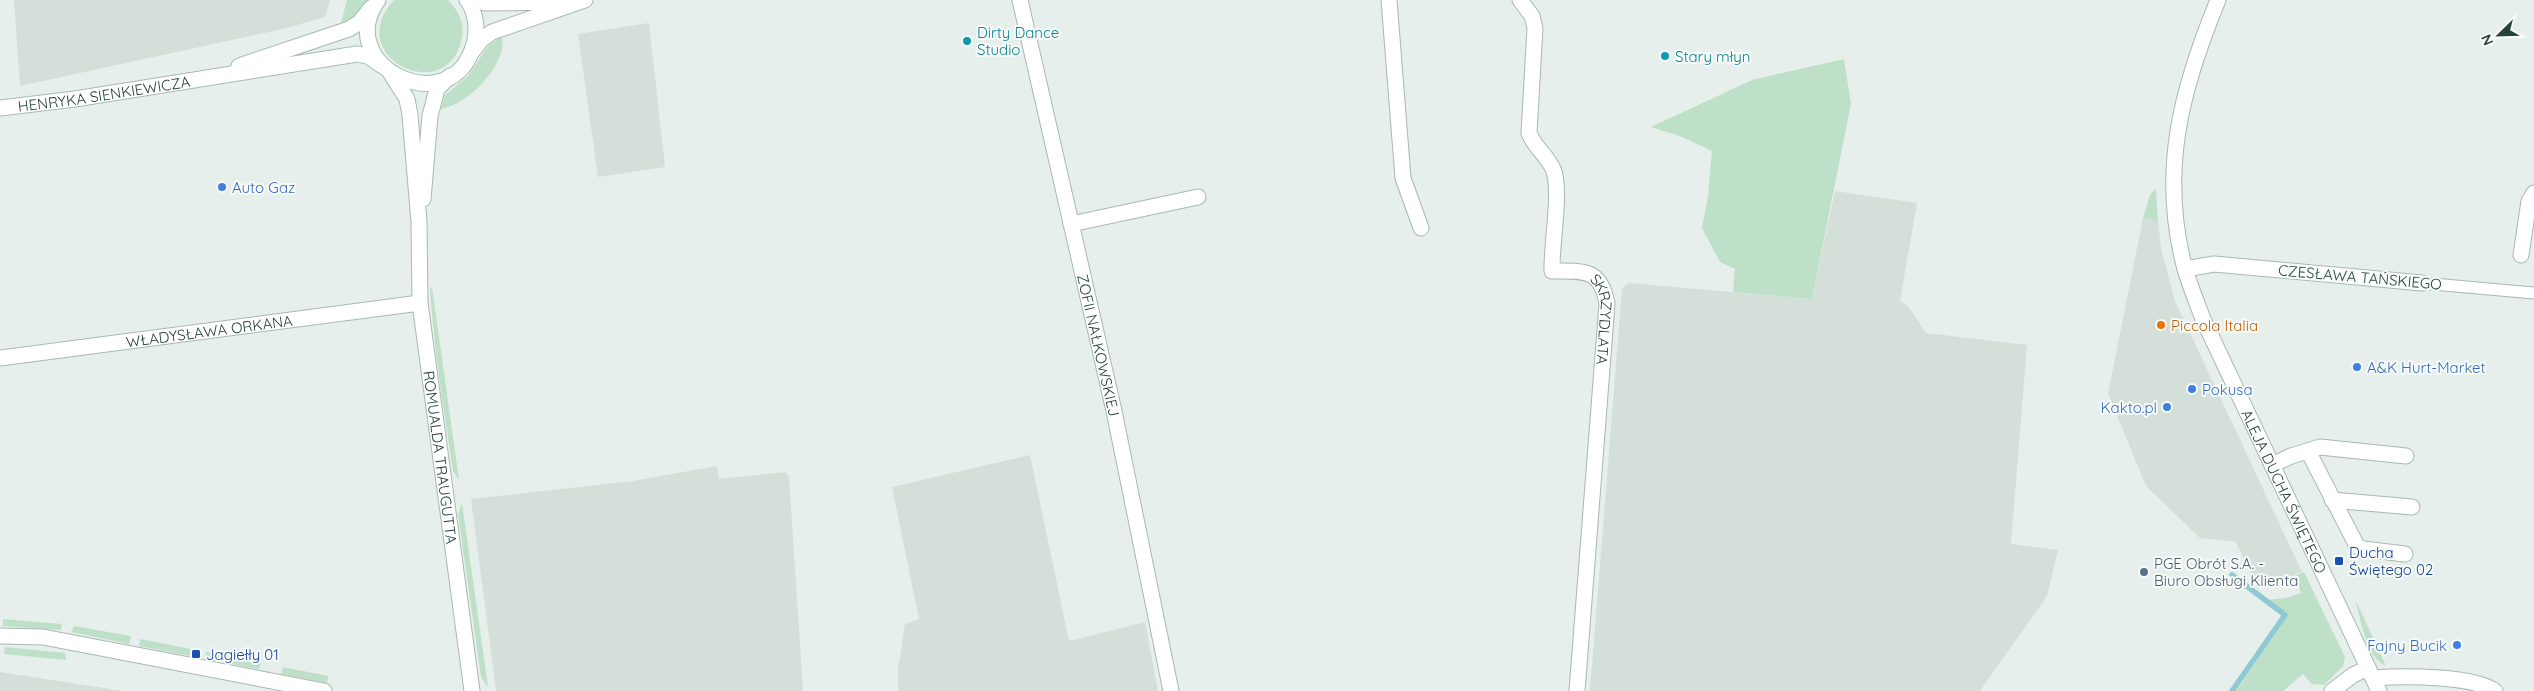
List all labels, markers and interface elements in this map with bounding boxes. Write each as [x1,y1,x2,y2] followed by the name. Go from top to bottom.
[2474,10,2524,60] north arrow
[977,23,1059,59] place label: Dirty Dance Studio
[2477,32,2497,48] text: N
[961,35,973,47] marker: Dirty Dance Studio
[1675,47,1750,66] place label: Stary młyn
[1659,50,1671,62] marker: Stary młyn
[17,71,192,115] street label: HENRYKA SIENKIEWICZA
[232,178,295,197] place label: Auto Gaz
[216,181,228,193] marker: Auto Gaz
[2277,260,2443,294] street label: CZESŁAWA TAŃSKIEGO
[1587,269,1617,366] street label: SKRZYDLATA
[1073,272,1124,418] street label: ZOFII NAŁKOWSKIEJ
[125,310,294,351] street label: WŁADYSŁAWA ORKANA
[2171,316,2258,335] place label: Piccola Italia
[2155,319,2167,331] marker: Piccola Italia
[2367,358,2486,377] place label: A&K Hurt-Market
[2351,361,2363,373] marker: A&K Hurt-Market
[420,369,462,545] street label: ROMUALDA TRAUGUTTA
[2202,380,2253,399] place label: Pokusa
[2186,383,2198,395] marker: Pokusa
[2100,398,2157,417] place label: Kakto.pl
[2161,401,2173,413] marker: Kakto.pl
[2238,406,2331,576] street label: ALEJA DUCHA ŚWIĘTEGO
[2349,543,2433,579] place label: Ducha Świętego 02
[2154,554,2298,590] place label: PGE Obrót S.A. - Biuro Obsługi Klienta
[2333,555,2345,567] marker: Ducha Świętego 02
[2138,566,2150,578] marker: PGE Obrót S.A. - Biuro Obsługi Klienta
[2367,636,2447,655] place label: Fajny Bucik
[2451,639,2463,651] marker: Fajny Bucik
[206,645,279,664] place label: Jagiełły 01
[190,648,202,660] marker: Jagiełły 01

